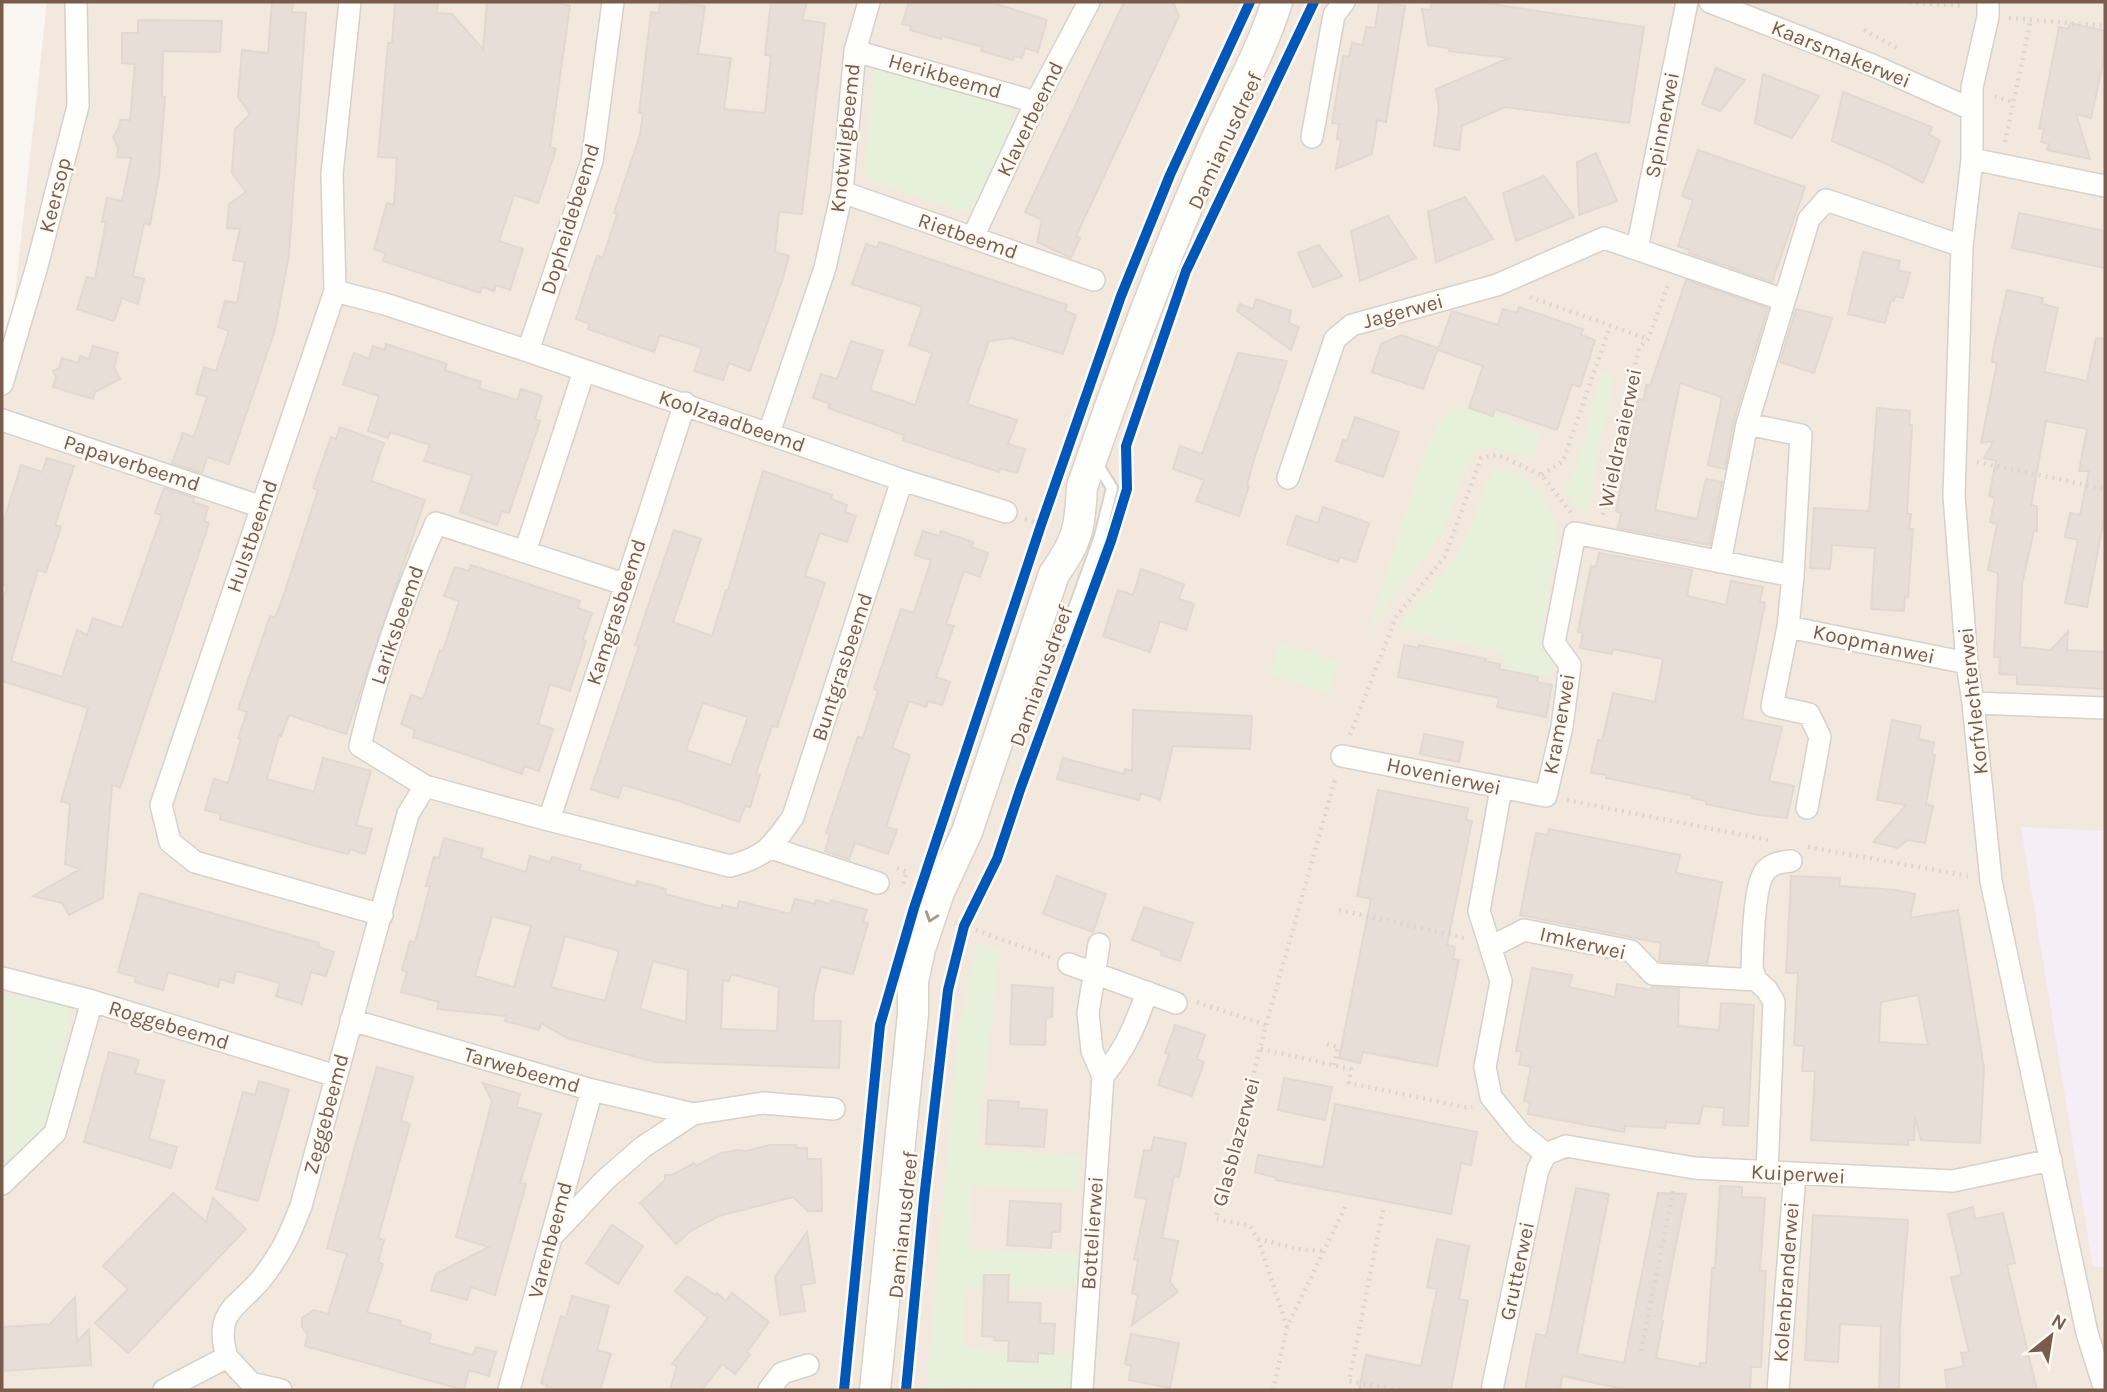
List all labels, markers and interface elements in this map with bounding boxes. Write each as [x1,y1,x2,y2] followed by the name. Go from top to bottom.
[1768,15,1914,93] street label: Kaarsmakerwei
[886,48,1004,104] street label: Herikbeemd
[992,57,1068,181] street label: Klaverbeemd
[825,62,865,214] street label: Knotwilgbeemd
[1183,68,1268,213] street label: Damianusdreef
[1640,70,1684,180] street label: Spinnerwei
[536,141,604,297] street label: Dopheidebeemd
[34,155,76,235] street label: Keersop
[915,208,1021,264] street label: Rietbeemd
[1360,289,1446,333] street label: Jagerwei
[1594,366,1646,510] street label: Wieldraaierwei
[656,385,808,457] street label: Koolzaadbeemd
[61,430,203,496] street label: Papaverbeemd
[221,476,283,596] street label: Hulstbeemd
[581,536,651,688] street label: Kamgrasbeemd
[365,562,429,688] street label: Lariksbeemd
[807,590,877,744] street label: Buntgrasbeemd
[1004,602,1078,750] street label: Damianusdreef
[1811,619,1937,669] street label: Koopmanwei
[1953,626,1993,776] street label: Korfvlechterwei
[1538,672,1580,776] street label: Kramerwei
[1385,752,1503,800] street label: Hovenierwei
[924,911,939,923] one-way arrow
[1537,921,1629,965] street label: Imkerwei
[106,995,232,1055] street label: Roggebeemd
[461,1042,583,1098] street label: Tarwebeemd
[298,1051,354,1177] street label: Zeggebeemd
[1207,1075,1265,1209] street label: Glasblazerwei
[883,1149,923,1300] street label: Damianusdreef
[1750,1160,1846,1188] street label: Kuiperwei
[1076,1175,1108,1291] street label: Bottelierwei
[523,1179,577,1301] street label: Varenbeemd
[1768,1201,1804,1363] street label: Kolenbranderwei
[1495,1219,1539,1323] street label: Grutterwei
[2016,1301,2086,1371] north arrow
[2048,1309,2070,1335] text: N

